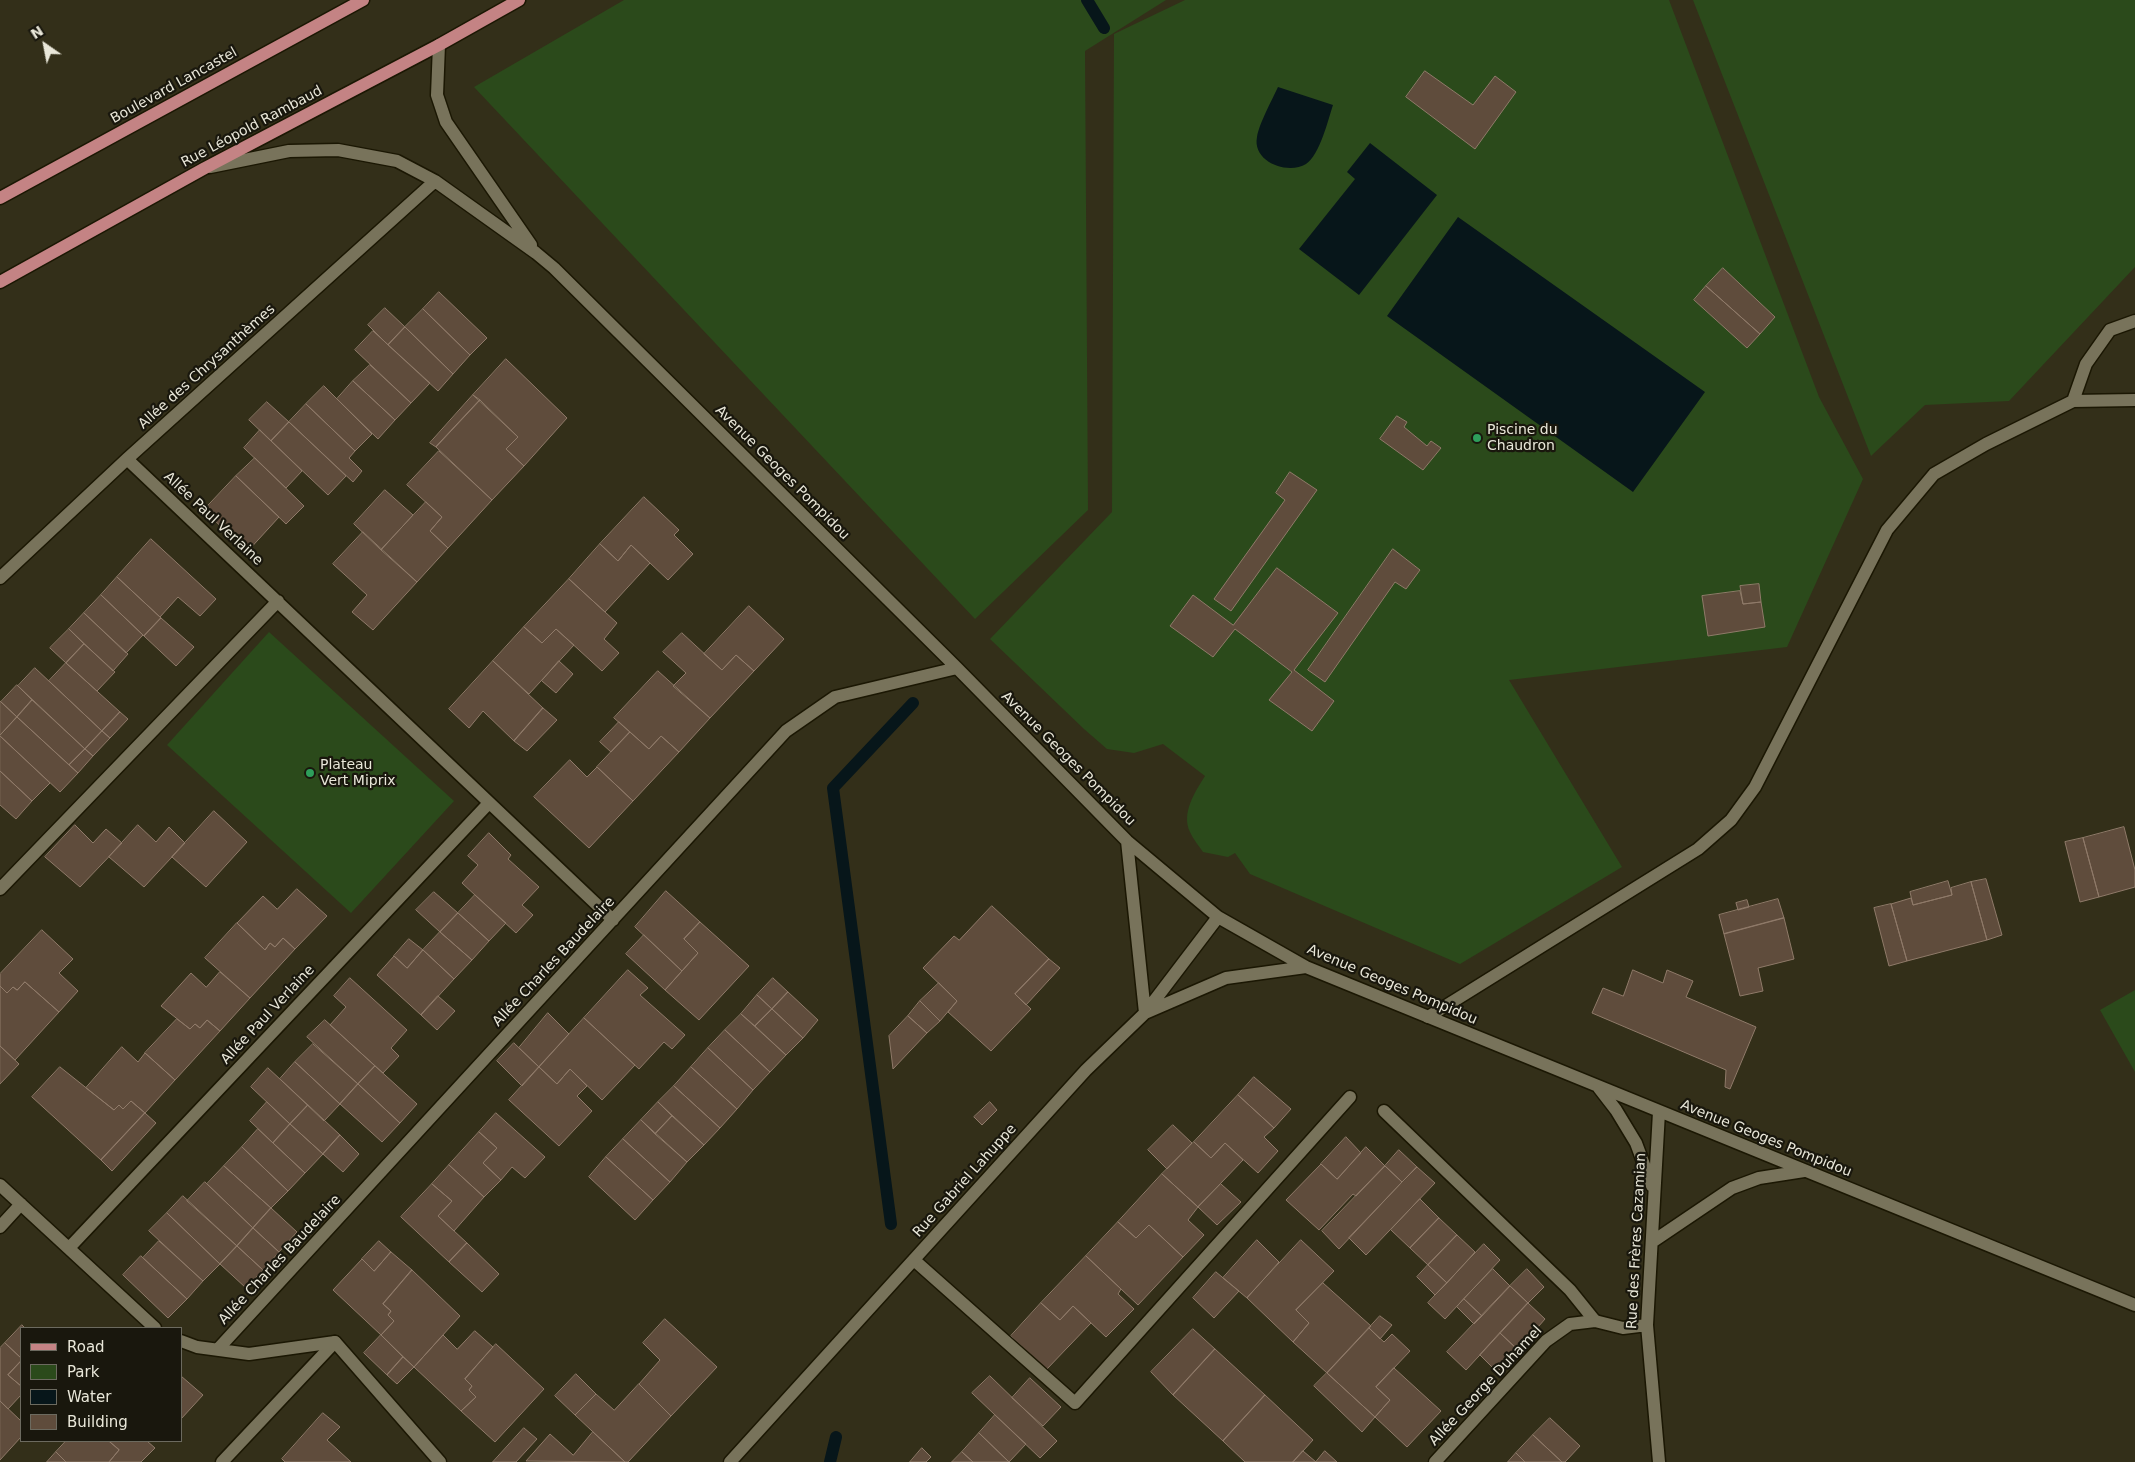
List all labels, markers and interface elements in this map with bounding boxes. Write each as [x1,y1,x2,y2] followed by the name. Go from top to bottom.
[20,20,70,70] north arrow
[28,23,46,42] text: N
[108,44,240,128] street label: Boulevard Lancastel
[179,83,325,171] street label: Rue Léopold Rambaud
[135,301,279,433] street label: Allée des Chrysanthèmes
[711,402,853,544] street label: Avenue Geoges Pompidou
[1487,422,1558,454] place label: Piscine du Chaudron
[1471,432,1483,444] marker: Piscine du Chaudron
[160,469,266,569] street label: Allée Paul Verlaine
[997,688,1139,830] street label: Avenue Geoges Pompidou
[320,757,396,790] place label: Plateau Vert Miprix
[304,767,316,779] marker: Plateau Vert Miprix
[489,894,619,1030] street label: Allée Charles Baudelaire
[1304,942,1480,1028] street label: Avenue Geoges Pompidou
[218,962,318,1068] street label: Allée Paul Verlaine
[1678,1097,1854,1181] street label: Avenue Geoges Pompidou
[910,1121,1020,1241] street label: Rue Gabriel Lahuppe
[1624,1152,1650,1330] street label: Rue des Frères Cazamian
[215,1192,345,1328] street label: Allée Charles Baudelaire
[1426,1323,1546,1449] street label: Allée George Duhamel
[20,1327,182,1442] legend
[67,1338,105,1356] text: Road
[67,1363,99,1381] text: Park
[67,1388,111,1406] text: Water
[67,1413,128,1431] text: Building

